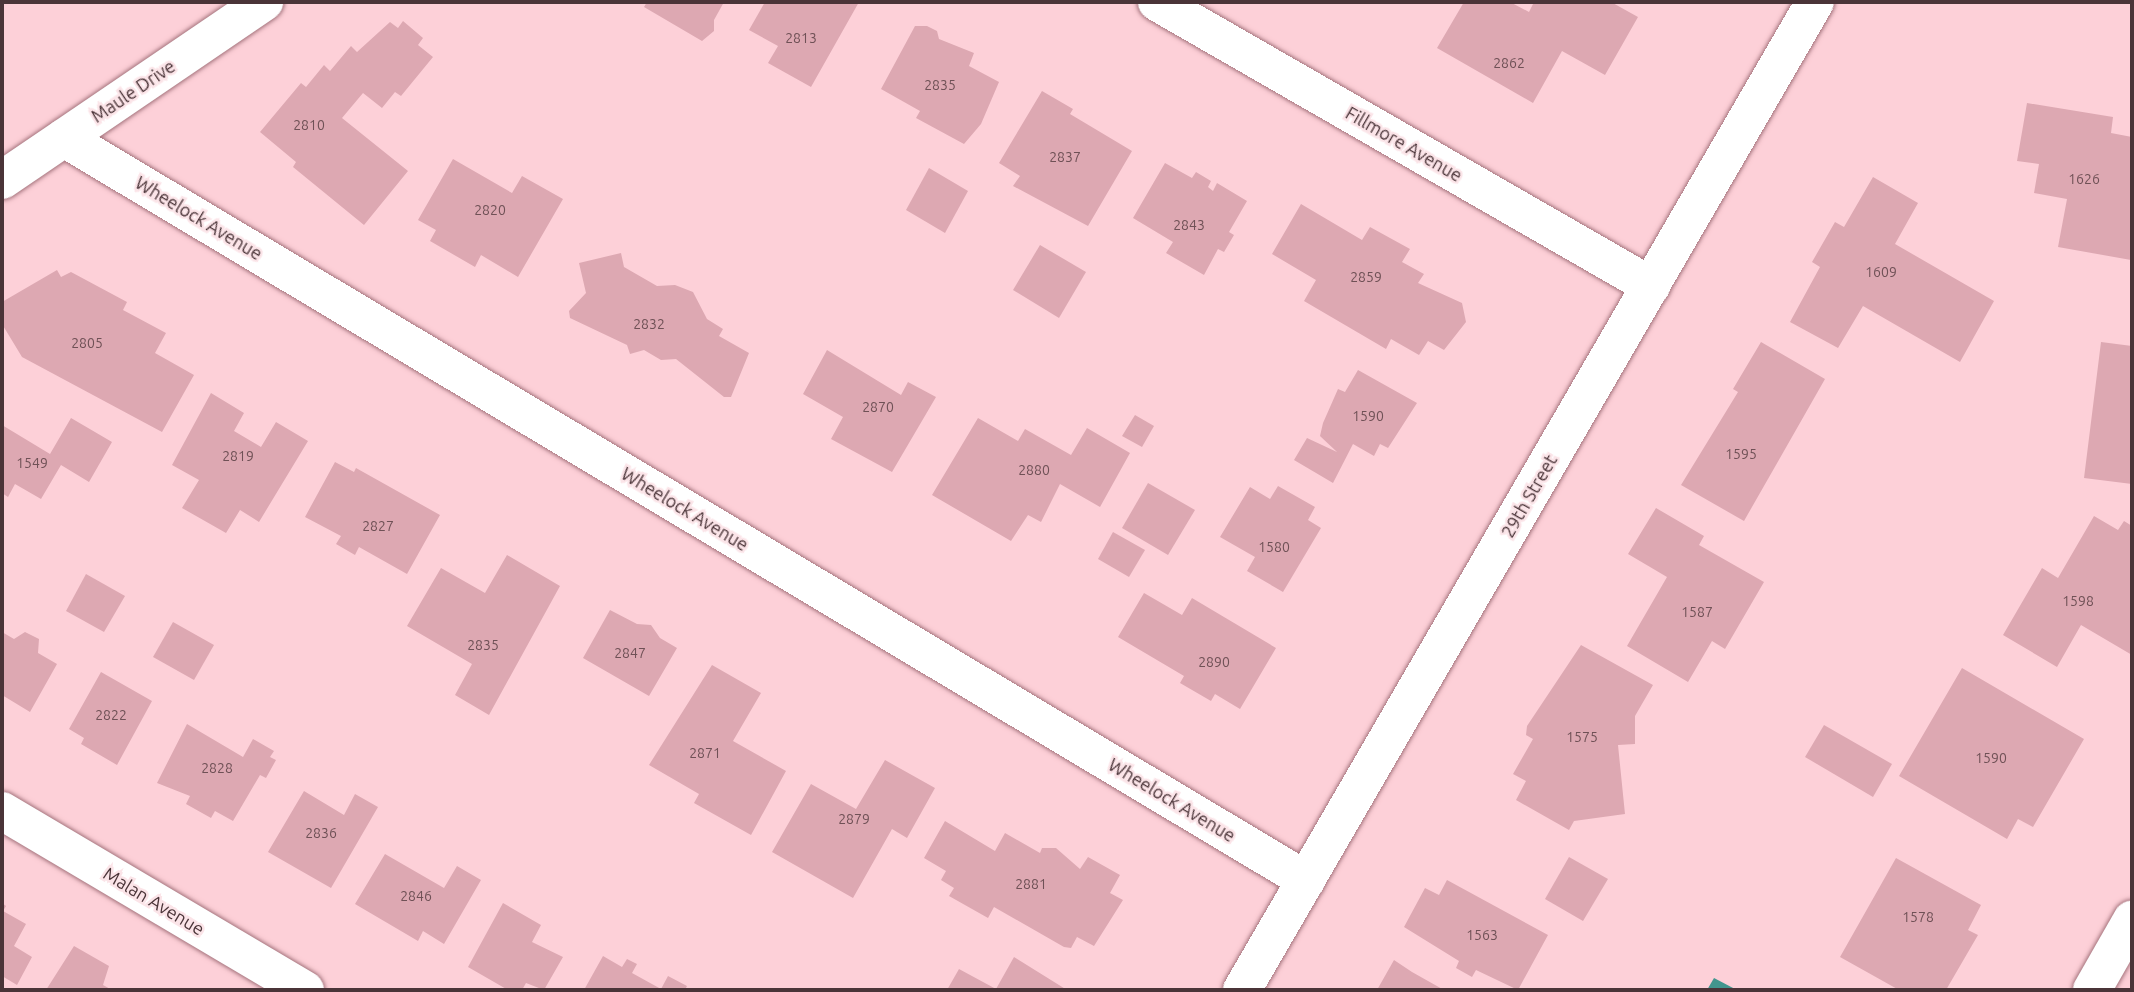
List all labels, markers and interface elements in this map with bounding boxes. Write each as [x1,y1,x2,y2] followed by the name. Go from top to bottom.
[785,30,817,46] house number: 2813
[87,55,179,127] street label: Maule Drive
[1493,55,1525,71] house number: 2862
[924,77,956,93] house number: 2835
[1342,102,1466,186] street label: Fillmore Avenue
[293,117,325,133] house number: 2810
[1049,149,1081,165] house number: 2837
[2068,171,2100,187] house number: 1626
[132,172,266,264] street label: Wheelock Avenue
[474,202,506,218] house number: 2820
[1173,217,1205,233] house number: 2843
[1865,264,1897,280] house number: 1609
[1350,269,1382,285] house number: 2859
[633,316,665,332] house number: 2832
[71,335,103,351] house number: 2805
[862,399,894,415] house number: 2870
[1352,408,1384,424] house number: 1590
[1725,446,1757,462] house number: 1595
[222,448,254,464] house number: 2819
[1497,451,1561,541] street label: 29th Street
[16,455,48,471] house number: 1549
[1018,462,1050,478] house number: 2880
[618,463,752,555] street label: Wheelock Avenue
[362,518,394,534] house number: 2827
[1258,539,1290,555] house number: 1580
[2062,593,2094,609] house number: 1598
[1681,604,1713,620] house number: 1587
[467,637,499,653] house number: 2835
[614,645,646,661] house number: 2847
[1198,654,1230,670] house number: 2890
[95,707,127,723] house number: 2822
[1566,729,1598,745] house number: 1575
[689,745,721,761] house number: 2871
[1975,750,2007,766] house number: 1590
[1105,754,1239,846] street label: Wheelock Avenue
[201,760,233,776] house number: 2828
[838,811,870,827] house number: 2879
[305,825,337,841] house number: 2836
[100,862,208,940] street label: Malan Avenue
[1015,876,1047,892] house number: 2881
[400,888,432,904] house number: 2846
[1902,909,1934,925] house number: 1578
[1466,927,1498,943] house number: 1563

